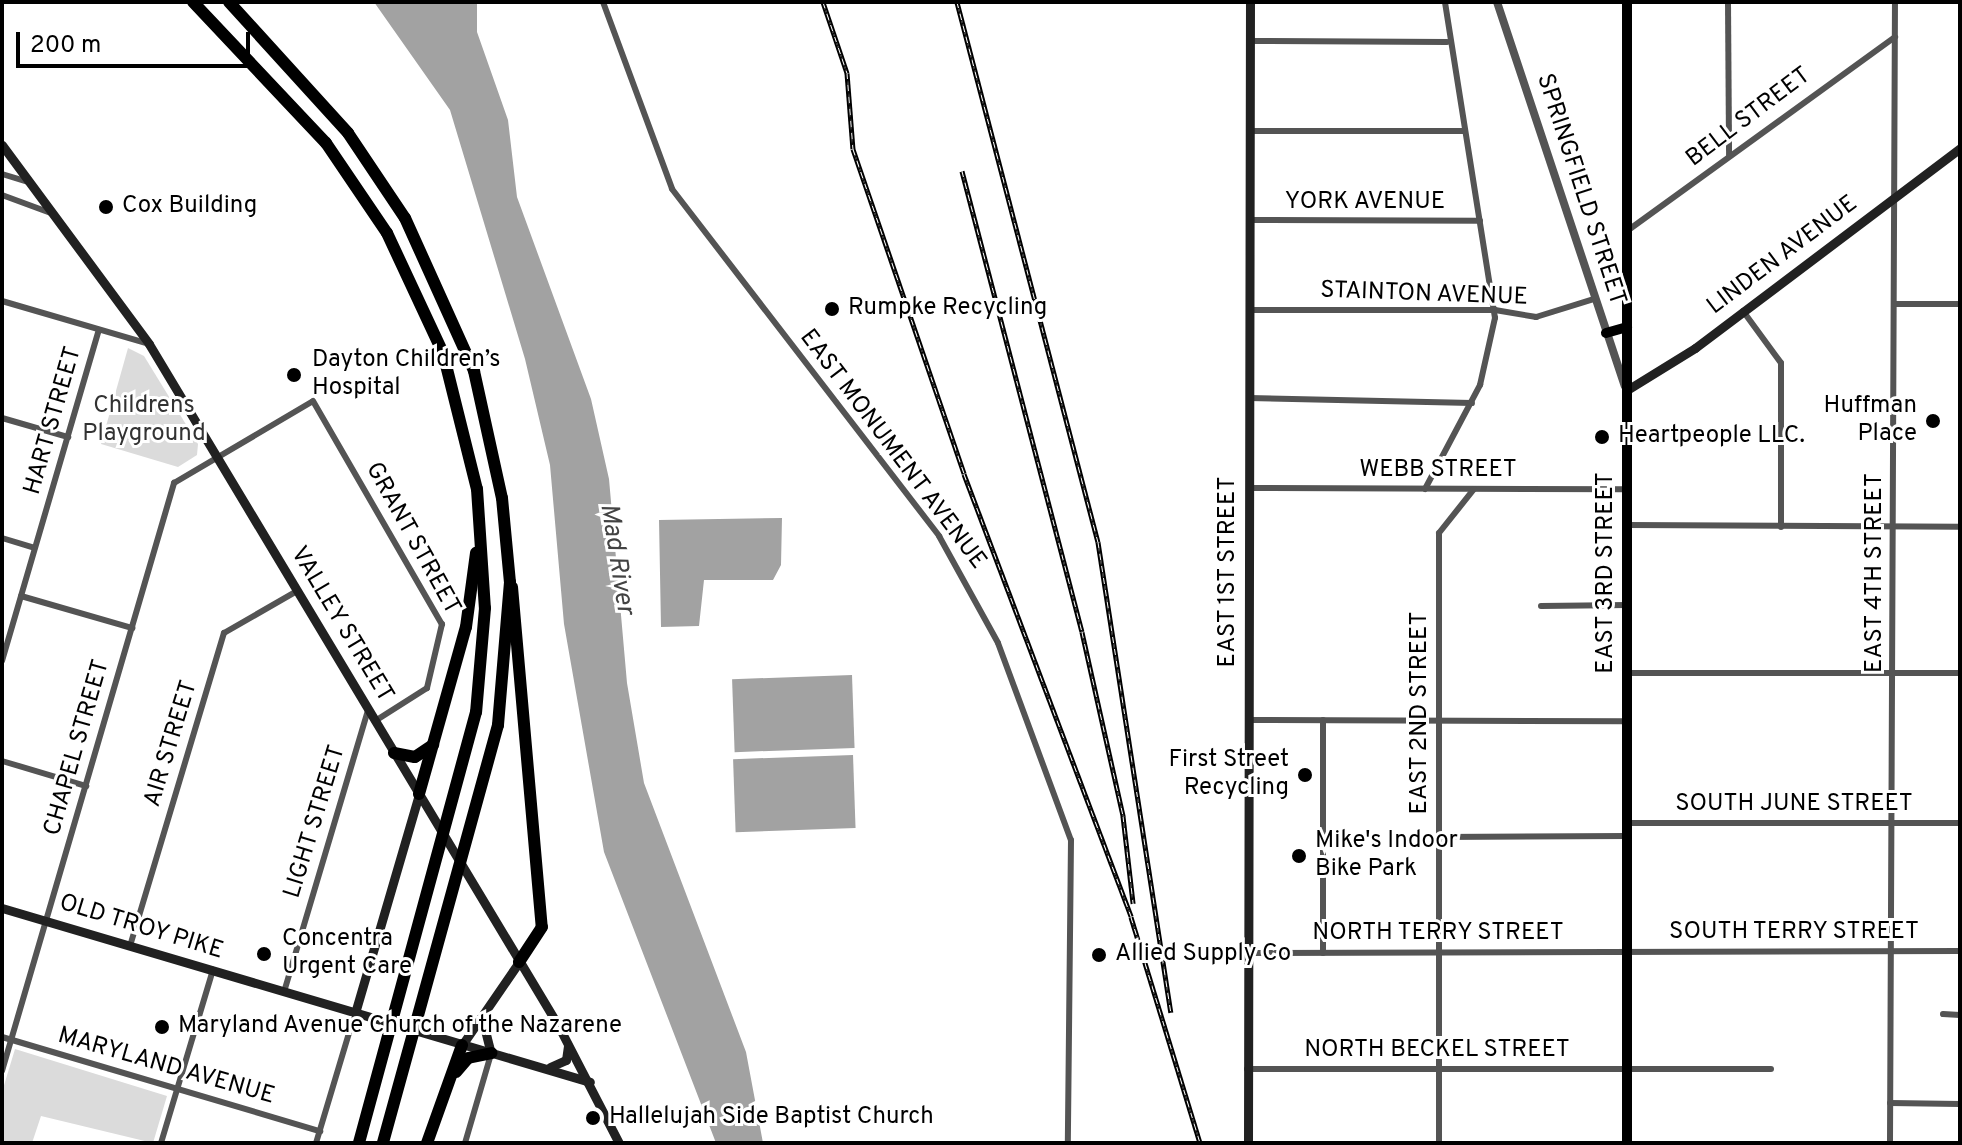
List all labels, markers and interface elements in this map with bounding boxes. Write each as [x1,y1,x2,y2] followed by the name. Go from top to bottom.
[20,16,254,66] scale bar
[30,31,101,61] text: 200 m
[1681,62,1817,174] street label: BELL STREET
[1529,71,1631,309] street label: SPRINGFIELD STREET
[1284,189,1446,217] street label: YORK AVENUE
[1702,190,1864,322] street label: LINDEN AVENUE
[122,193,257,221] place label: Cox Building
[97,198,115,216] marker: Cox Building
[1319,277,1529,313] street label: STAINTON AVENUE
[848,295,1047,323] place label: Rumpke Recycling
[823,300,841,318] marker: Rumpke Recycling
[792,323,992,577] street label: EAST MONUMENT AVENUE
[19,343,89,499] street label: HART STREET
[312,347,500,403] place label: Dayton Children’s Hospital
[283,364,305,386] marker: Dayton Children’s Hospital
[82,393,206,449] park label: Childrens Playground
[1824,393,1917,449] place label: Huffman Place
[1924,412,1942,430] marker: Huffman Place
[1618,423,1805,451] place label: Heartpeople LLC.
[1593,428,1611,446] marker: Heartpeople LLC.
[358,457,466,621] street label: GRANT STREET
[1359,457,1517,485] street label: WEBB STREET
[1593,472,1621,674] street label: EAST 3RD STREET
[1862,473,1890,673] street label: EAST 4TH STREET
[1215,476,1243,668] street label: EAST 1ST STREET
[592,501,640,617] water label: Mad River
[283,542,399,708] street label: VALLEY STREET
[1407,611,1435,815] street label: EAST 2ND STREET
[39,656,117,840] street label: CHAPEL STREET
[139,677,205,811] street label: AIR STREET
[279,742,353,902] street label: LIGHT STREET
[1169,747,1289,803] place label: First Street Recycling
[1296,766,1314,784] marker: First Street Recycling
[1675,791,1913,819] street label: SOUTH JUNE STREET
[1315,828,1458,884] place label: Mike's Indoor Bike Park
[1290,847,1308,865] marker: Mike's Indoor Bike Park
[55,889,227,967] street label: OLD TROY PIKE
[1668,919,1920,947] street label: SOUTH TERRY STREET
[1311,920,1565,948] street label: NORTH TERRY STREET
[282,926,412,982] place label: Concentra Urgent Care
[1115,941,1291,969] place label: Allied Supply Co
[253,943,275,965] marker: Concentra Urgent Care
[1090,946,1108,964] marker: Allied Supply Co
[178,1013,623,1041] place label: Maryland Avenue Church of the Nazarene
[153,1018,171,1036] marker: Maryland Avenue Church of the Nazarene
[54,1022,278,1112] street label: MARYLAND AVENUE
[1304,1037,1570,1065] street label: NORTH BECKEL STREET
[609,1104,934,1132] place label: Hallelujah Side Baptist Church
[584,1109,602,1127] marker: Hallelujah Side Baptist Church

